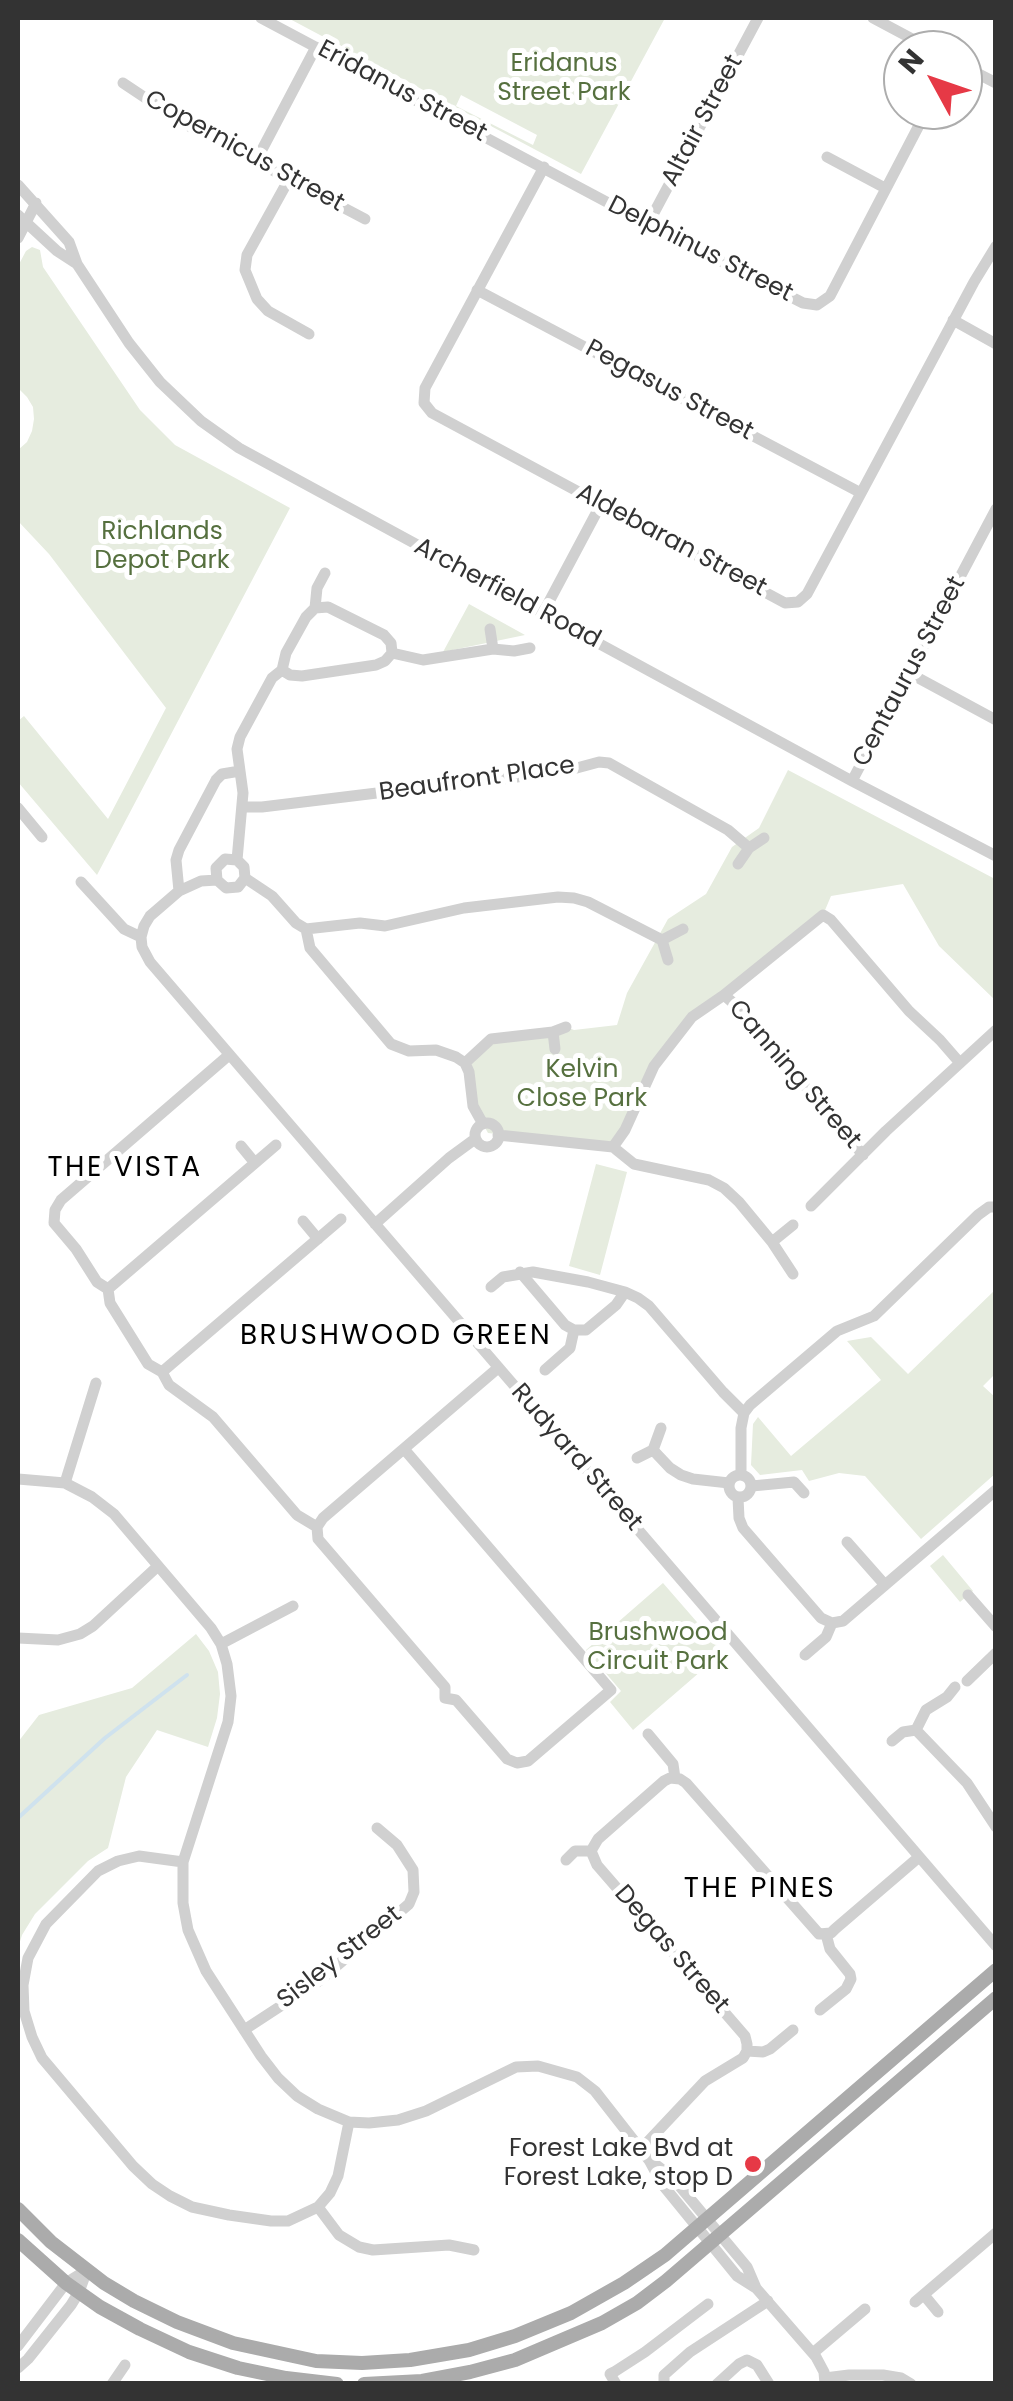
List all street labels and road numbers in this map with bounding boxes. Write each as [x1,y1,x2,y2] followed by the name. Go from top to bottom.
[312,35,492,149] street label: Eridanus Street
[656,50,750,192] street label: Altair Street
[139,85,349,219] street label: Copernicus Street
[603,190,797,310] street label: Delphinus Street
[580,334,758,448] street label: Pegasus Street
[571,478,771,604] street label: Aldebaran Street
[409,532,605,656] street label: Archerfield Road
[847,572,973,772] street label: Centaurus Street
[377,751,577,809] street label: Beaufront Place
[721,995,867,1155] street label: Canning Street
[504,1378,648,1538] street label: Rudyard Street
[607,1880,735,2020] street label: Degas Street
[272,1900,408,2016] street label: Sisley Street

